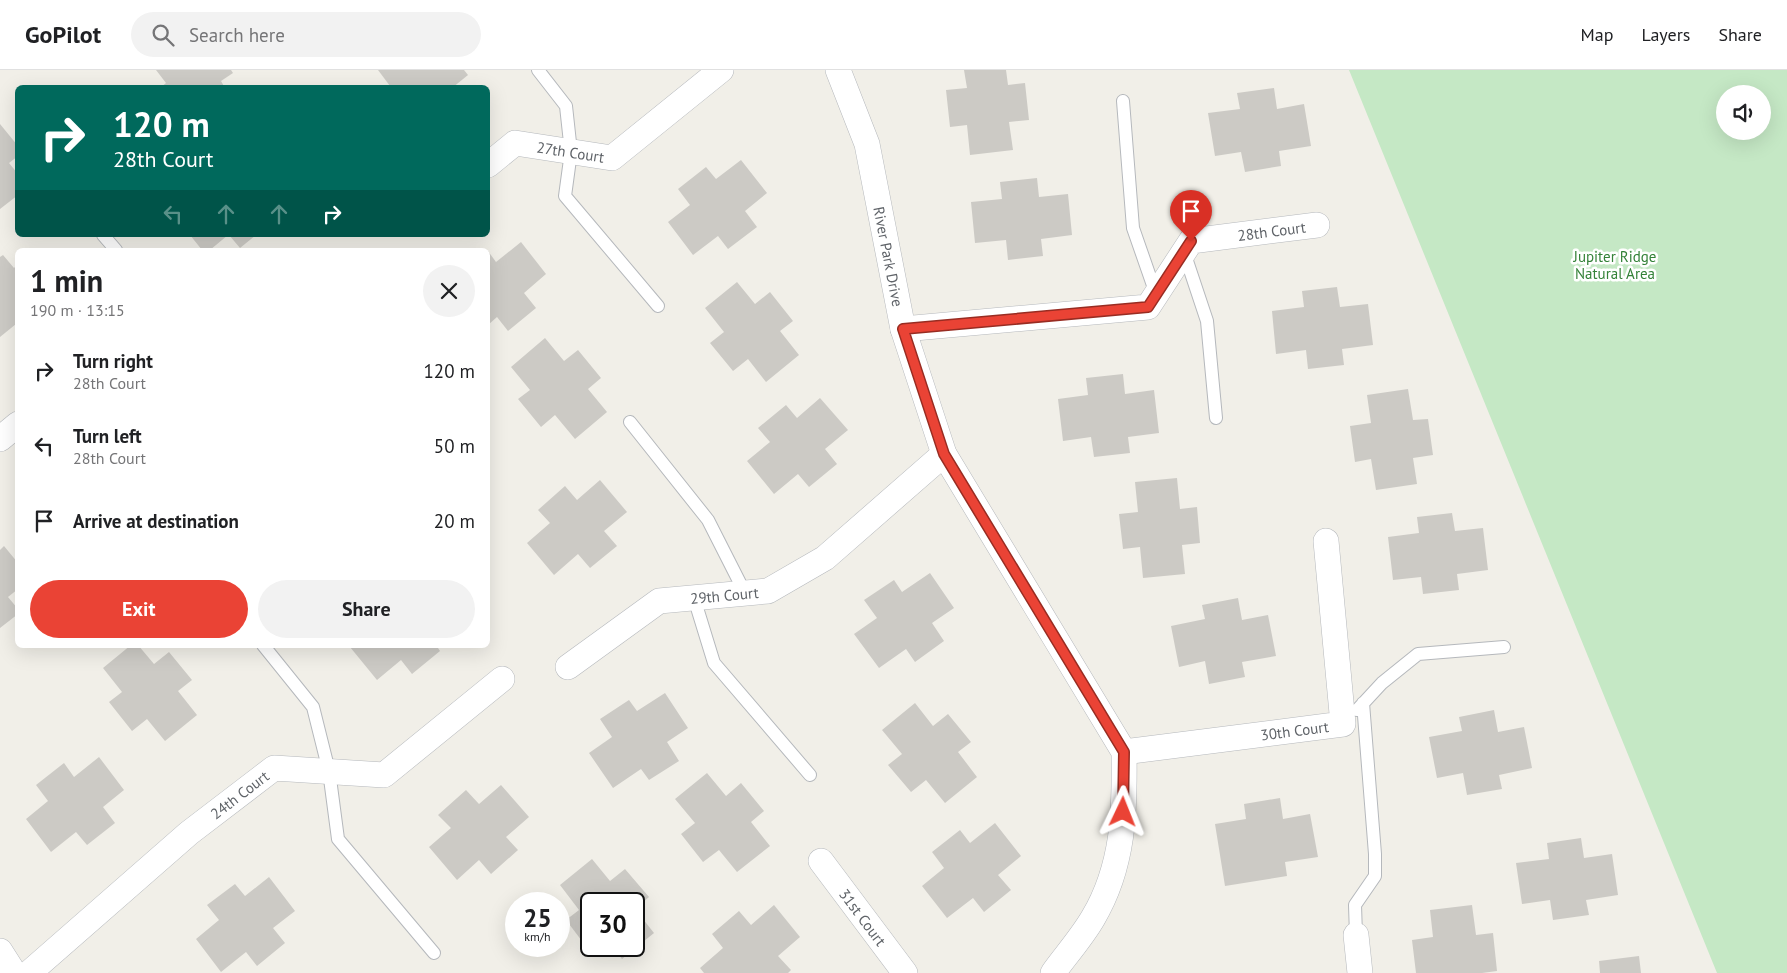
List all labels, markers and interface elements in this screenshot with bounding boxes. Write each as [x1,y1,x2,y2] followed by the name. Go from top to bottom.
[131,12,481,57] search box
[25,19,101,50] text: GoPilot
[149,21,177,49] icon: search
[189,23,285,47] text: Search here
[1581,23,1613,46] text: Map
[1641,23,1690,46] text: Layers
[1718,23,1762,46] text: Share
[1716,85,1771,140] map controls
[1716,85,1771,140] button: sound
[113,101,210,147] text: 120 m
[30,105,95,170] icon: right
[535,137,606,166] street label: 27th Court
[113,145,213,173] text: 28th Court
[1170,190,1212,241] pin
[1177,197,1205,225] icon: arrive
[159,200,187,228] icon: left
[212,200,240,228] icon: ahead
[265,200,293,228] icon: ahead
[318,200,346,228] icon: right
[870,205,908,308] street label: River Park Drive
[1236,217,1307,245] street label: 28th Court
[1573,247,1656,283] park label: Jupiter Ridge Natural Area
[30,261,103,300] text: 1 min
[423,265,475,317] button: close
[30,300,125,320] text: 190 m · 13:15
[73,349,153,373] text: Turn right
[30,357,58,385] icon: right
[423,359,475,383] text: 120 m
[73,373,146,393] text: 28th Court
[73,424,142,448] text: Turn left
[30,432,58,460] icon: left
[434,434,475,458] text: 50 m
[73,448,146,468] text: 28th Court
[30,507,58,535] icon: arrive
[73,509,239,533] text: Arrive at destination
[434,509,475,533] text: 20 m
[30,580,248,638] button: Exit
[258,580,475,638] button: Share
[689,582,759,608] street label: 29th Court
[1259,716,1330,744] street label: 30th Court
[206,766,272,823] street label: 24th Court
[1096,785,1148,837] position arrow
[835,885,891,949] street label: 31st Court
[580,892,645,957] speed limit sign: 30
[523,902,552,934] text: 25
[524,929,551,944] text: km/h

